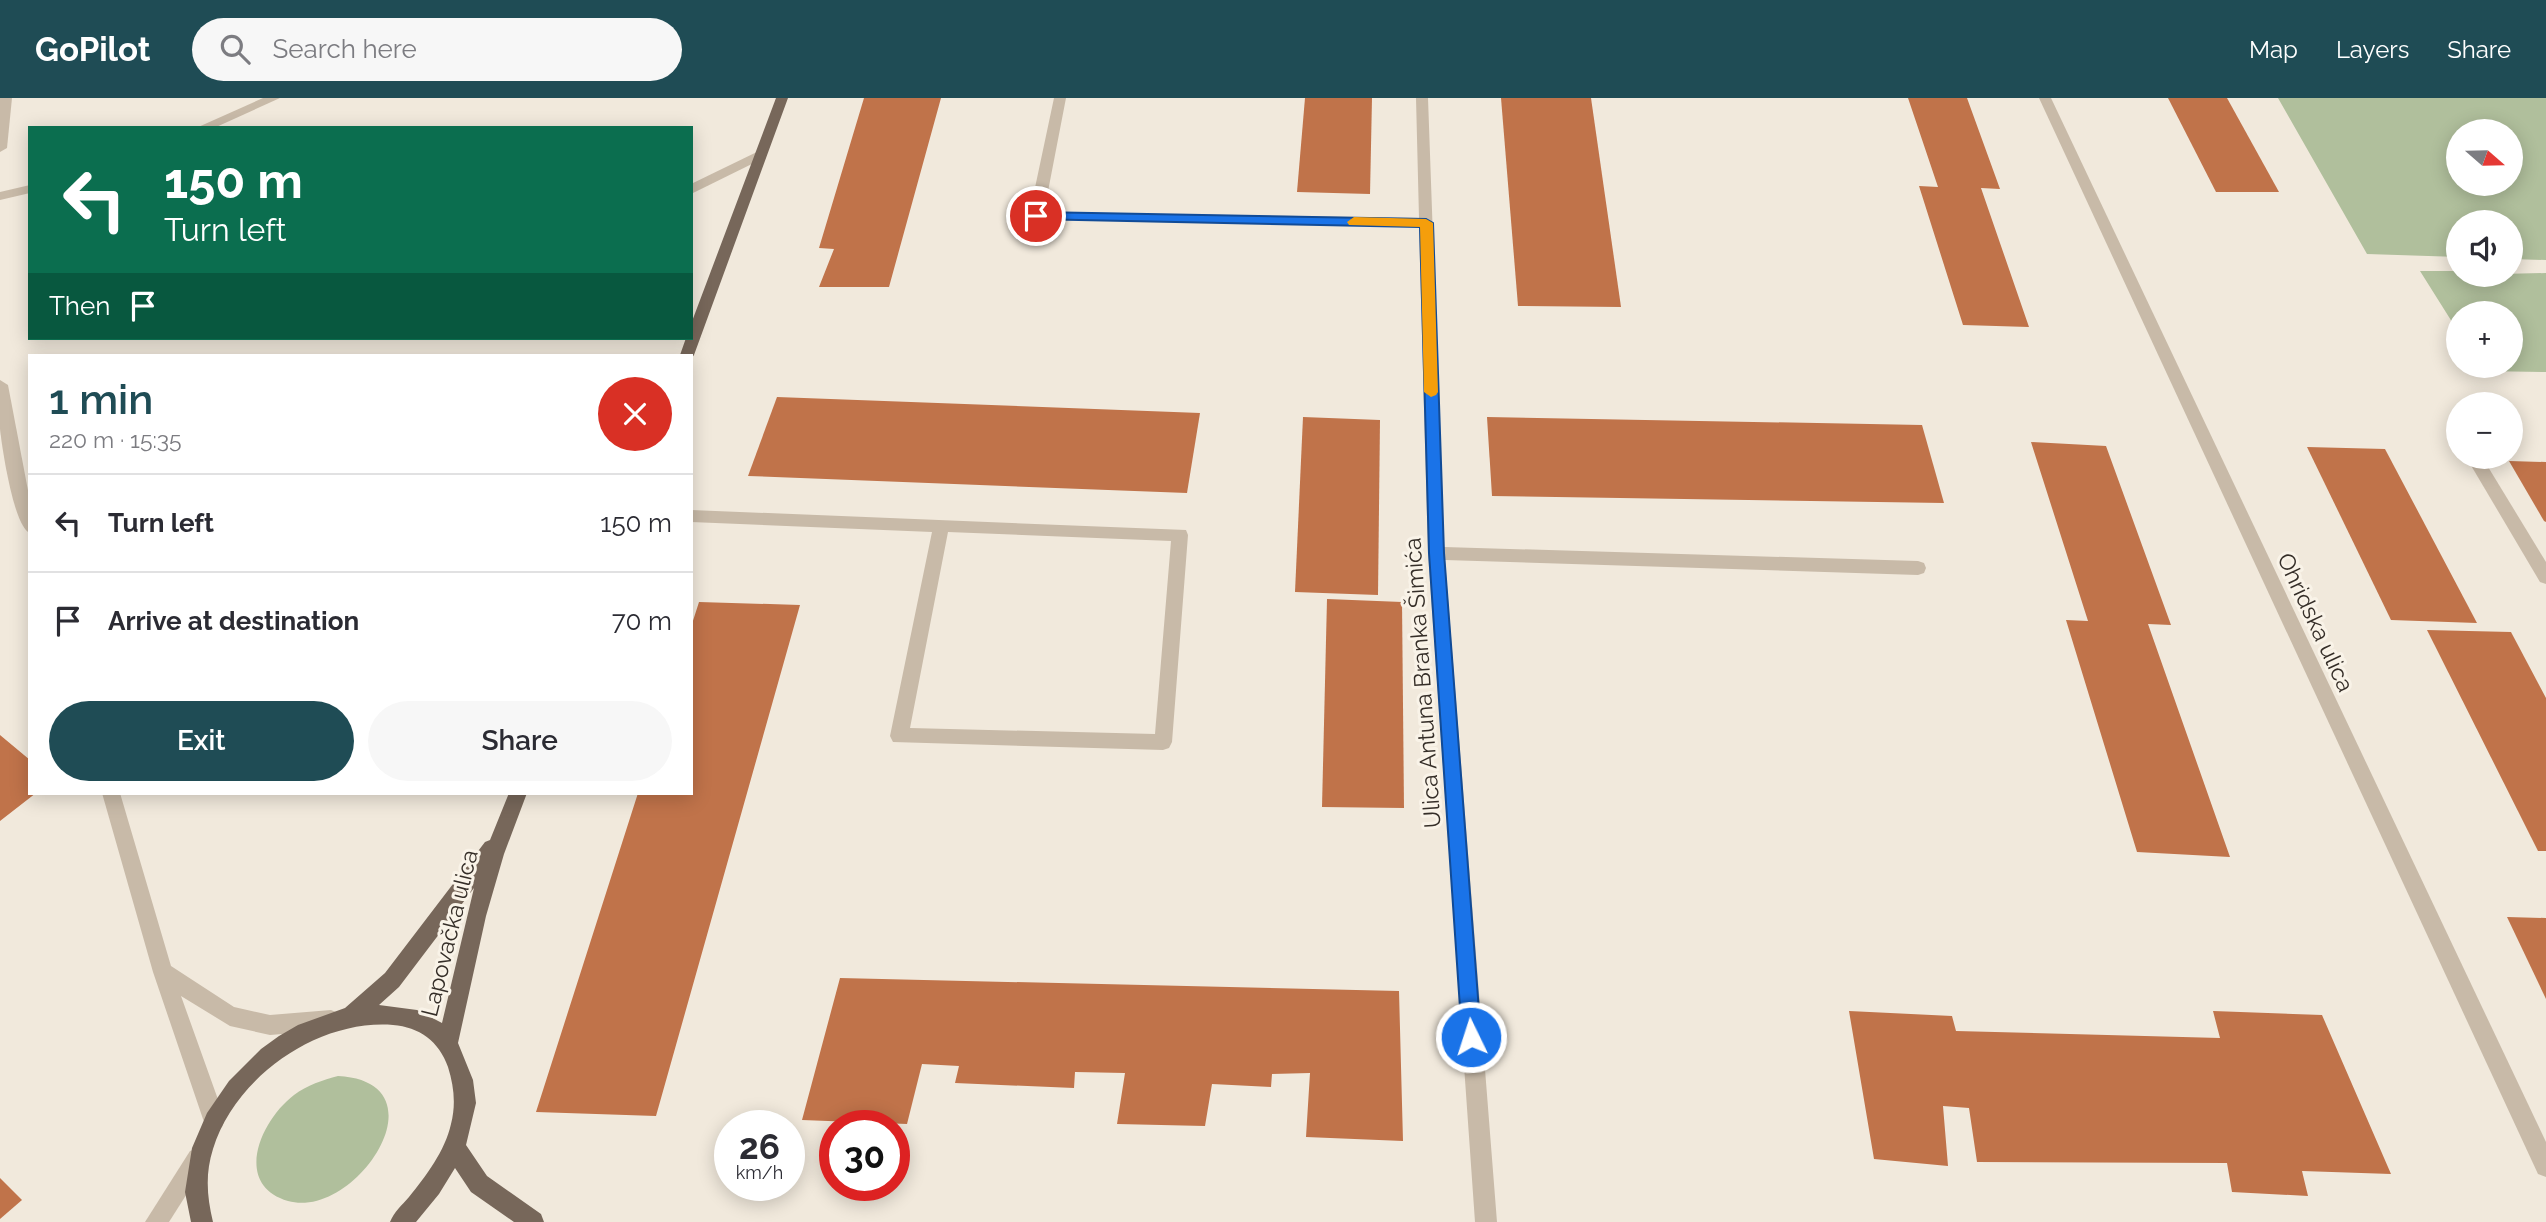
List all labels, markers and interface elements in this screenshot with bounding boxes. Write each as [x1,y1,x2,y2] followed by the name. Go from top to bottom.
[192,18,682,81] search box
[35,30,150,69] text: GoPilot
[216,30,254,68] icon: search
[272,34,417,64] text: Search here
[2249,35,2298,64] text: Map
[2336,35,2409,64] text: Layers
[2447,35,2511,64] text: Share
[2446,119,2524,196] north arrow
[2446,119,2523,469] map controls
[164,152,303,209] text: 150 m
[49,154,140,245] icon: left
[1006,186,1066,246] pin
[1017,197,1055,235] icon: arrive
[2446,210,2523,287] button: sound
[164,211,286,248] text: Turn left
[124,287,162,325] icon: arrive
[49,291,110,321] text: Then
[2446,301,2523,378] button: +
[49,375,153,424] text: 1 min
[598,377,672,451] button: close
[2446,392,2523,469] button: −
[49,426,182,453] text: 220 m · 15:35
[49,504,87,542] icon: left
[108,508,214,538] text: Turn left
[600,508,672,538] text: 150 m
[1398,537,1446,829] street label: Ulica Antuna Branka Šimića
[2272,548,2360,696] street label: Ohridska ulica
[49,602,87,640] icon: arrive
[108,606,359,636] text: Arrive at destination
[612,606,672,636] text: 70 m
[49,701,354,781] button: Exit
[368,701,672,781] button: Share
[415,847,483,1019] street label: Lapovačka ulica
[1434,1000,1508,1074] position arrow
[819,1110,910,1201] speed limit sign: 30
[739,1126,780,1167] text: 26
[736,1162,783,1183] text: km/h

